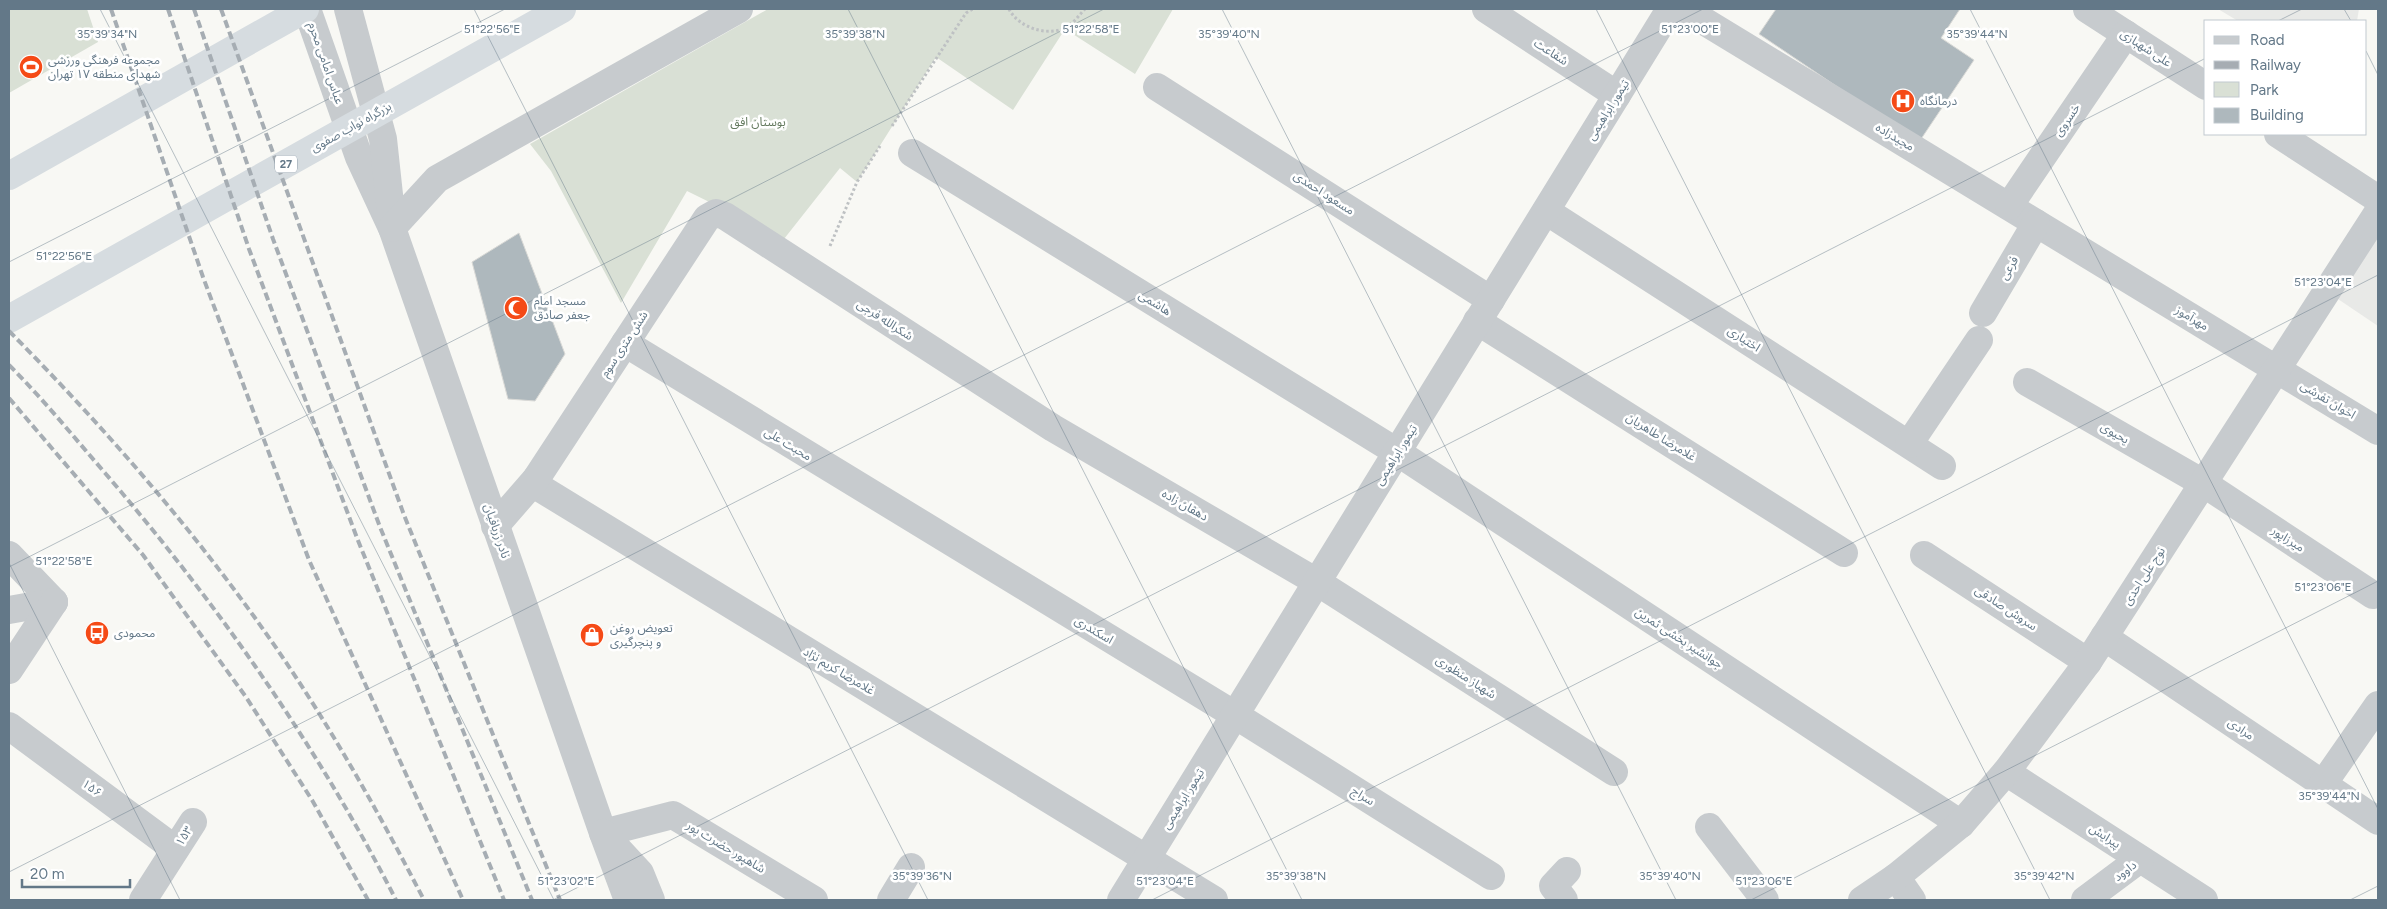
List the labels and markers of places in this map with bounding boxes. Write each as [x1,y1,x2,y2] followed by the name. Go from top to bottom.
[48,53,160,81] place label: مجموعه فرهنگی ورزشی شهدای منطقه ۱۷ تهران
[18,54,44,80] sports icon: مجموعه فرهنگی ورزشی شهدای منطقه ۱۷ تهران
[1890,88,1916,114] hospital icon: درمانگاه
[1920,94,1957,108] place label: درمانگاه
[534,294,590,322] place label: مسجد امام جعفر صادق
[503,295,529,321] mosque icon: مسجد امام جعفر صادق
[84,620,110,646] bus stop icon: محمودی
[610,621,673,650] place label: تعویض روغن و پنچرگیری
[579,622,605,648] shop icon: تعویض روغن و پنچرگیری
[114,626,155,640] place label: محمودی

